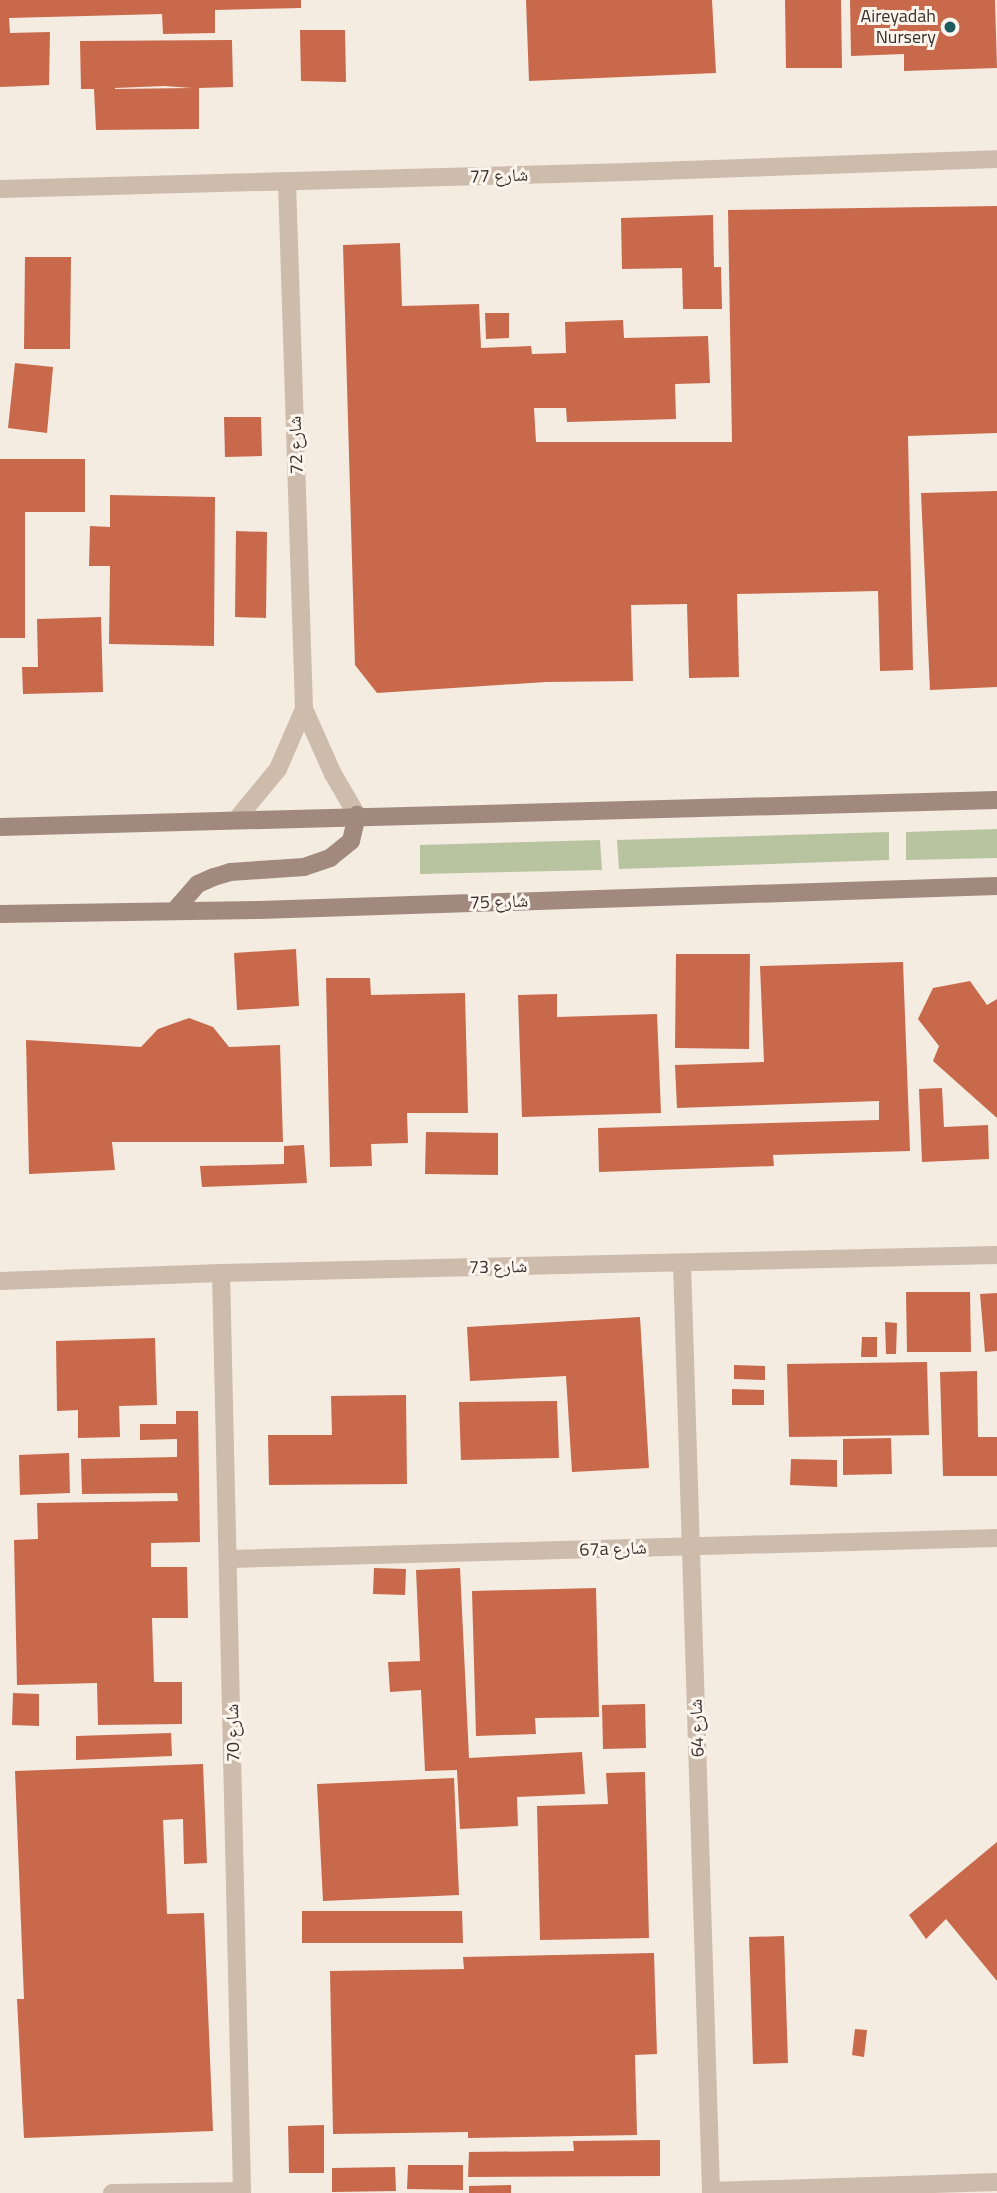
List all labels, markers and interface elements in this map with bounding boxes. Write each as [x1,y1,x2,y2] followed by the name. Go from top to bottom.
[861,6,936,48] place label: Aireyadah Nursery
[942,19,958,35] marker: Aireyadah Nursery
[469,164,529,188] street label: شارع 77
[284,415,308,475] street label: شارع 72
[469,890,529,914] street label: شارع 75
[469,1256,527,1278] street label: شارع 73
[579,1537,647,1561] street label: 67a شارع
[685,1698,709,1758] street label: شارع 64
[222,1704,244,1762] street label: شارع 70

